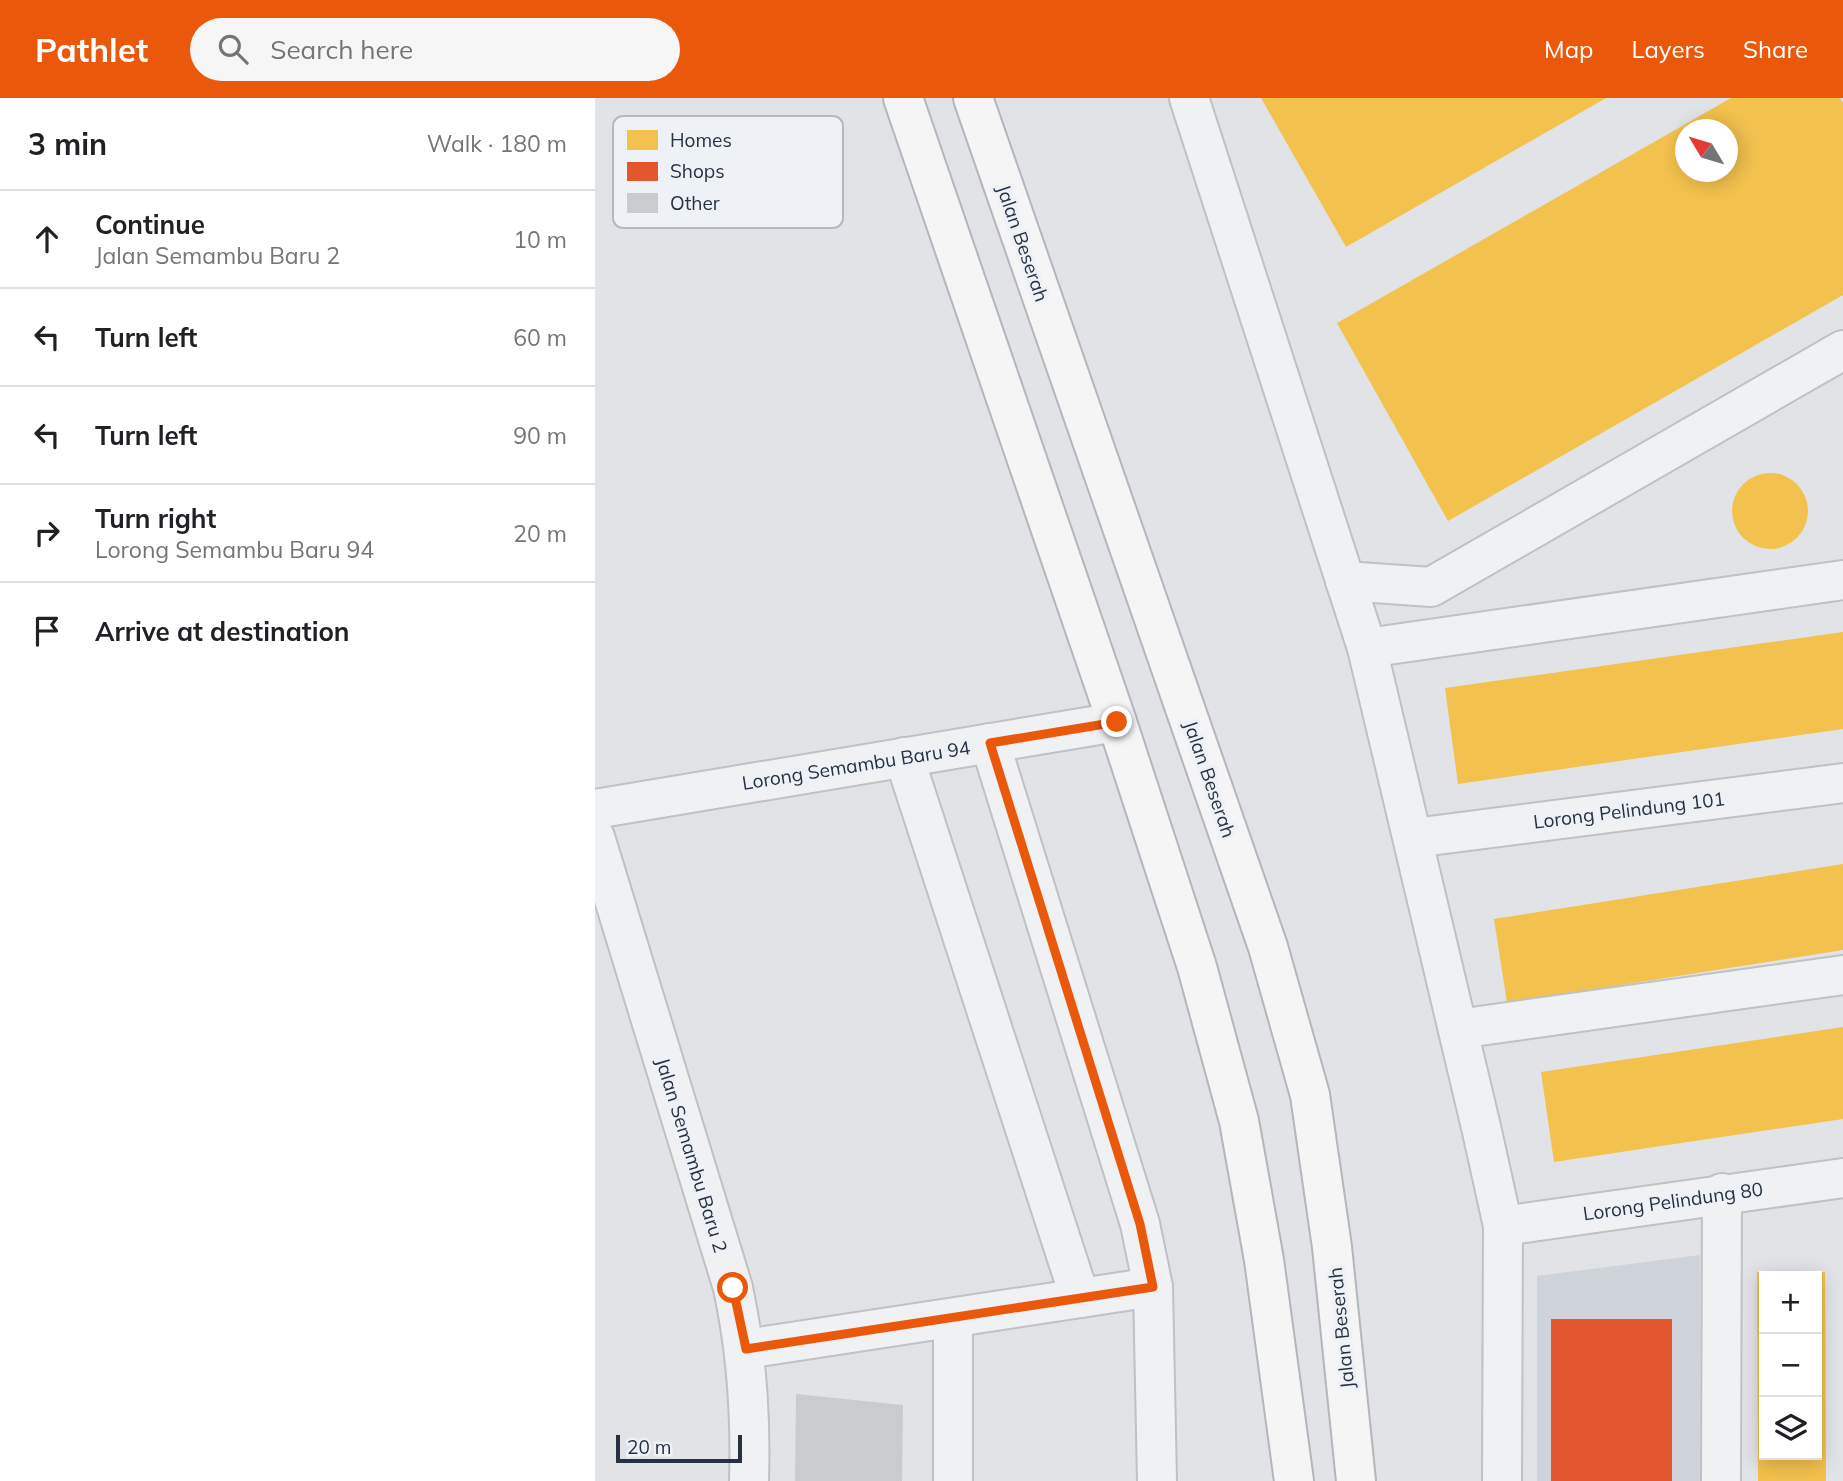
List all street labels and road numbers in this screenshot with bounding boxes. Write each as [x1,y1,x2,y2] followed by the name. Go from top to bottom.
[992,181,1054,305] street label: Jalan Beserah
[1179,717,1241,841] street label: Jalan Beserah
[740,735,972,795] street label: Lorong Semambu Baru 94
[1532,786,1726,834] street label: Lorong Pelindung 101
[651,1055,733,1255] street label: Jalan Semambu Baru 2
[1581,1176,1765,1226] street label: Lorong Pelindung 80
[1323,1266,1359,1390] street label: Jalan Beserah

